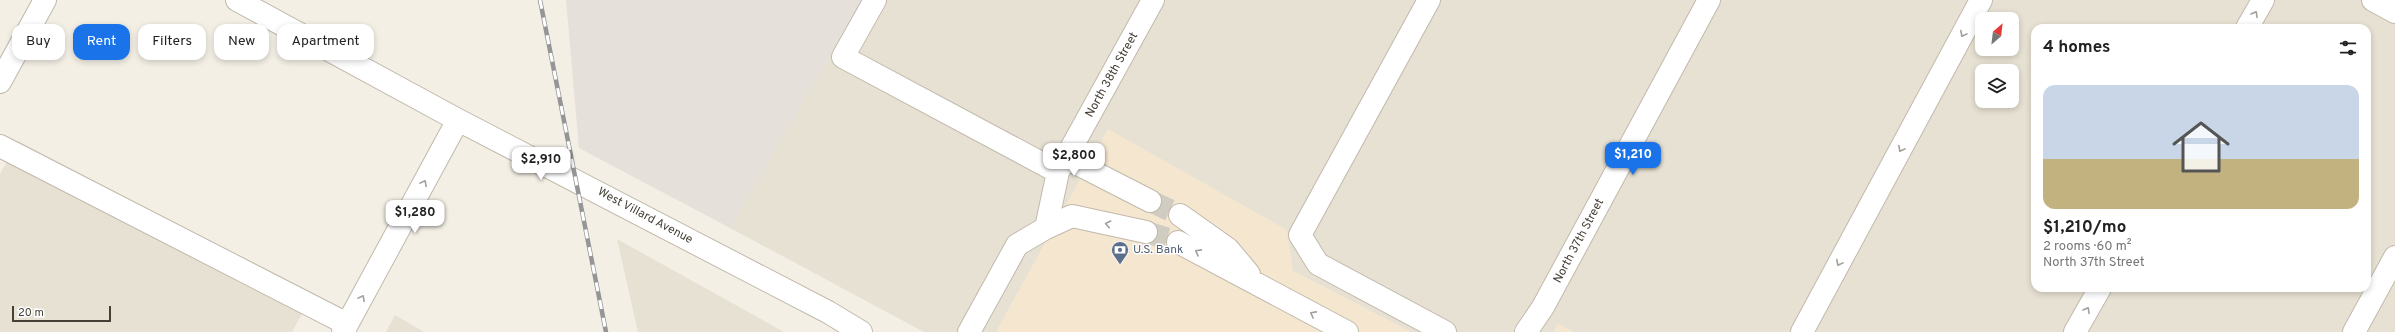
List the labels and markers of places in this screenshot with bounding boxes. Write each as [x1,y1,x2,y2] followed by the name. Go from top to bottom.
[1600,142,1666,176] pin: $1,210
[1041,143,1107,177] pin: $2,800
[508,147,574,181] pin: $2,910
[382,200,448,234] pin: $1,280
[1110,240,1130,265] bank icon: U.S. Bank
[1133,242,1183,258] place label: U.S. Bank

